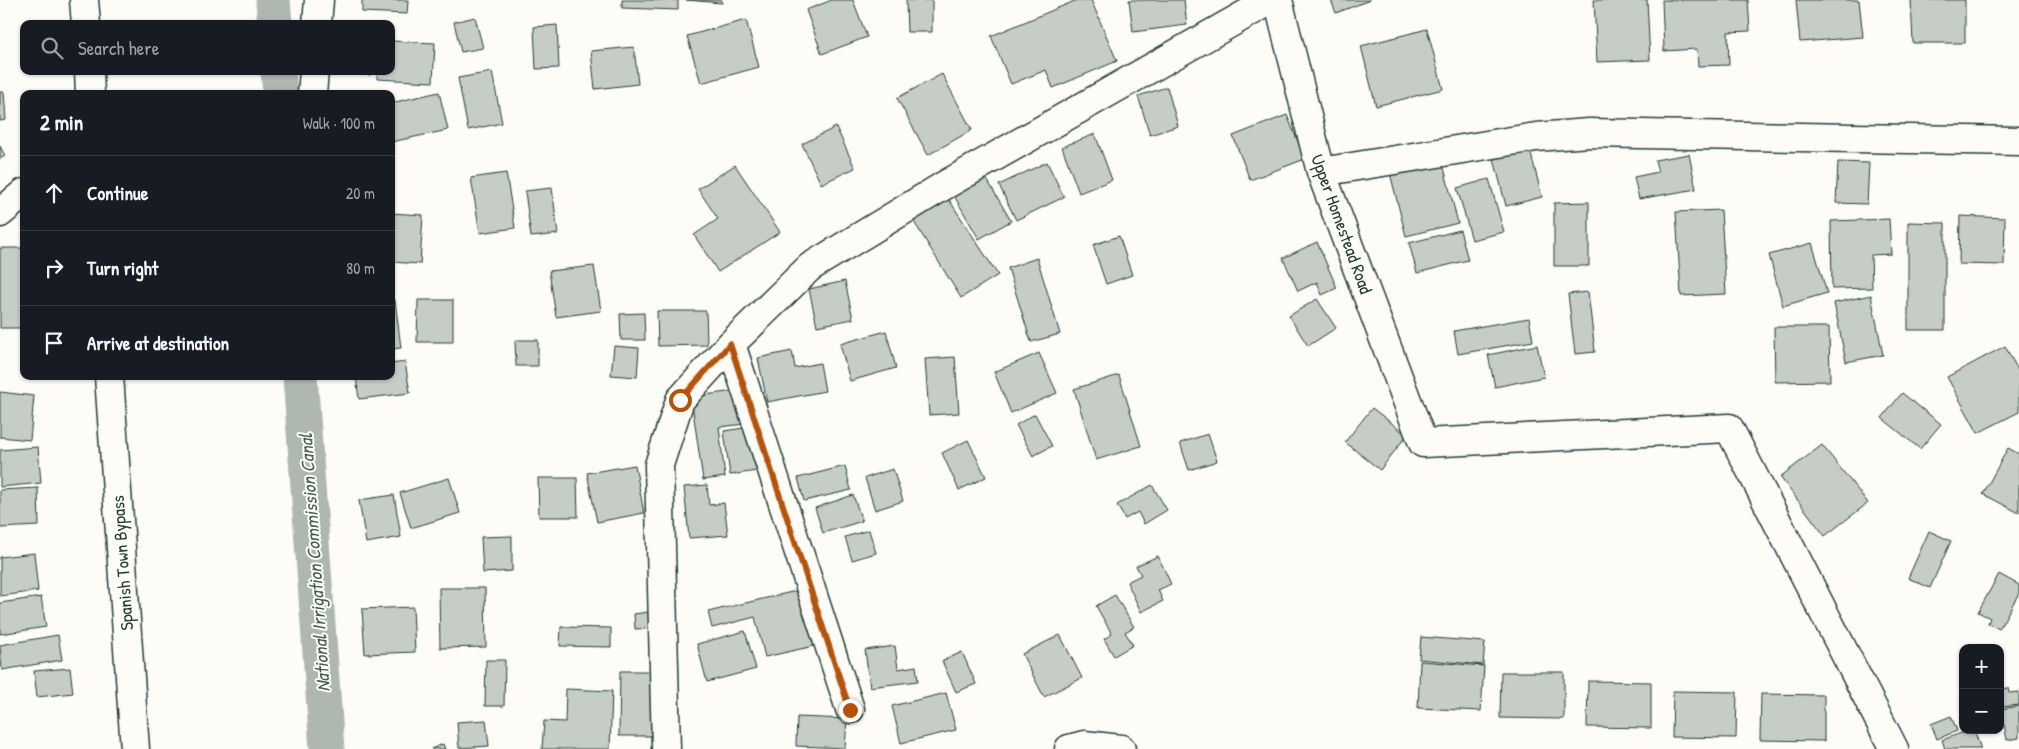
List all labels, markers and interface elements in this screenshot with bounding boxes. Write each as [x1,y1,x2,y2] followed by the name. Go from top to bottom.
[20,20,395,75] search box
[38,34,66,62] icon: search
[78,35,159,61] text: Search here
[40,108,83,137] text: 2 min
[303,112,375,134] text: Walk · 100 m
[1305,151,1379,297] street label: Upper Homestead Road
[40,179,68,207] icon: ahead
[87,180,148,206] text: Continue
[346,182,375,204] text: 20 m
[40,254,68,282] icon: right
[87,255,158,281] text: Turn right
[346,257,375,279] text: 80 m
[40,329,68,357] icon: arrive
[87,330,229,356] text: Arrive at destination
[669,389,692,412] route start
[292,432,336,693] water label: National Irrigation Commission Canal
[105,494,139,631] street label: Spanish Town Bypass
[1959,644,2004,734] map controls
[1959,644,2004,689] button: +
[1959,689,2004,734] button: −
[839,699,862,722] route end

